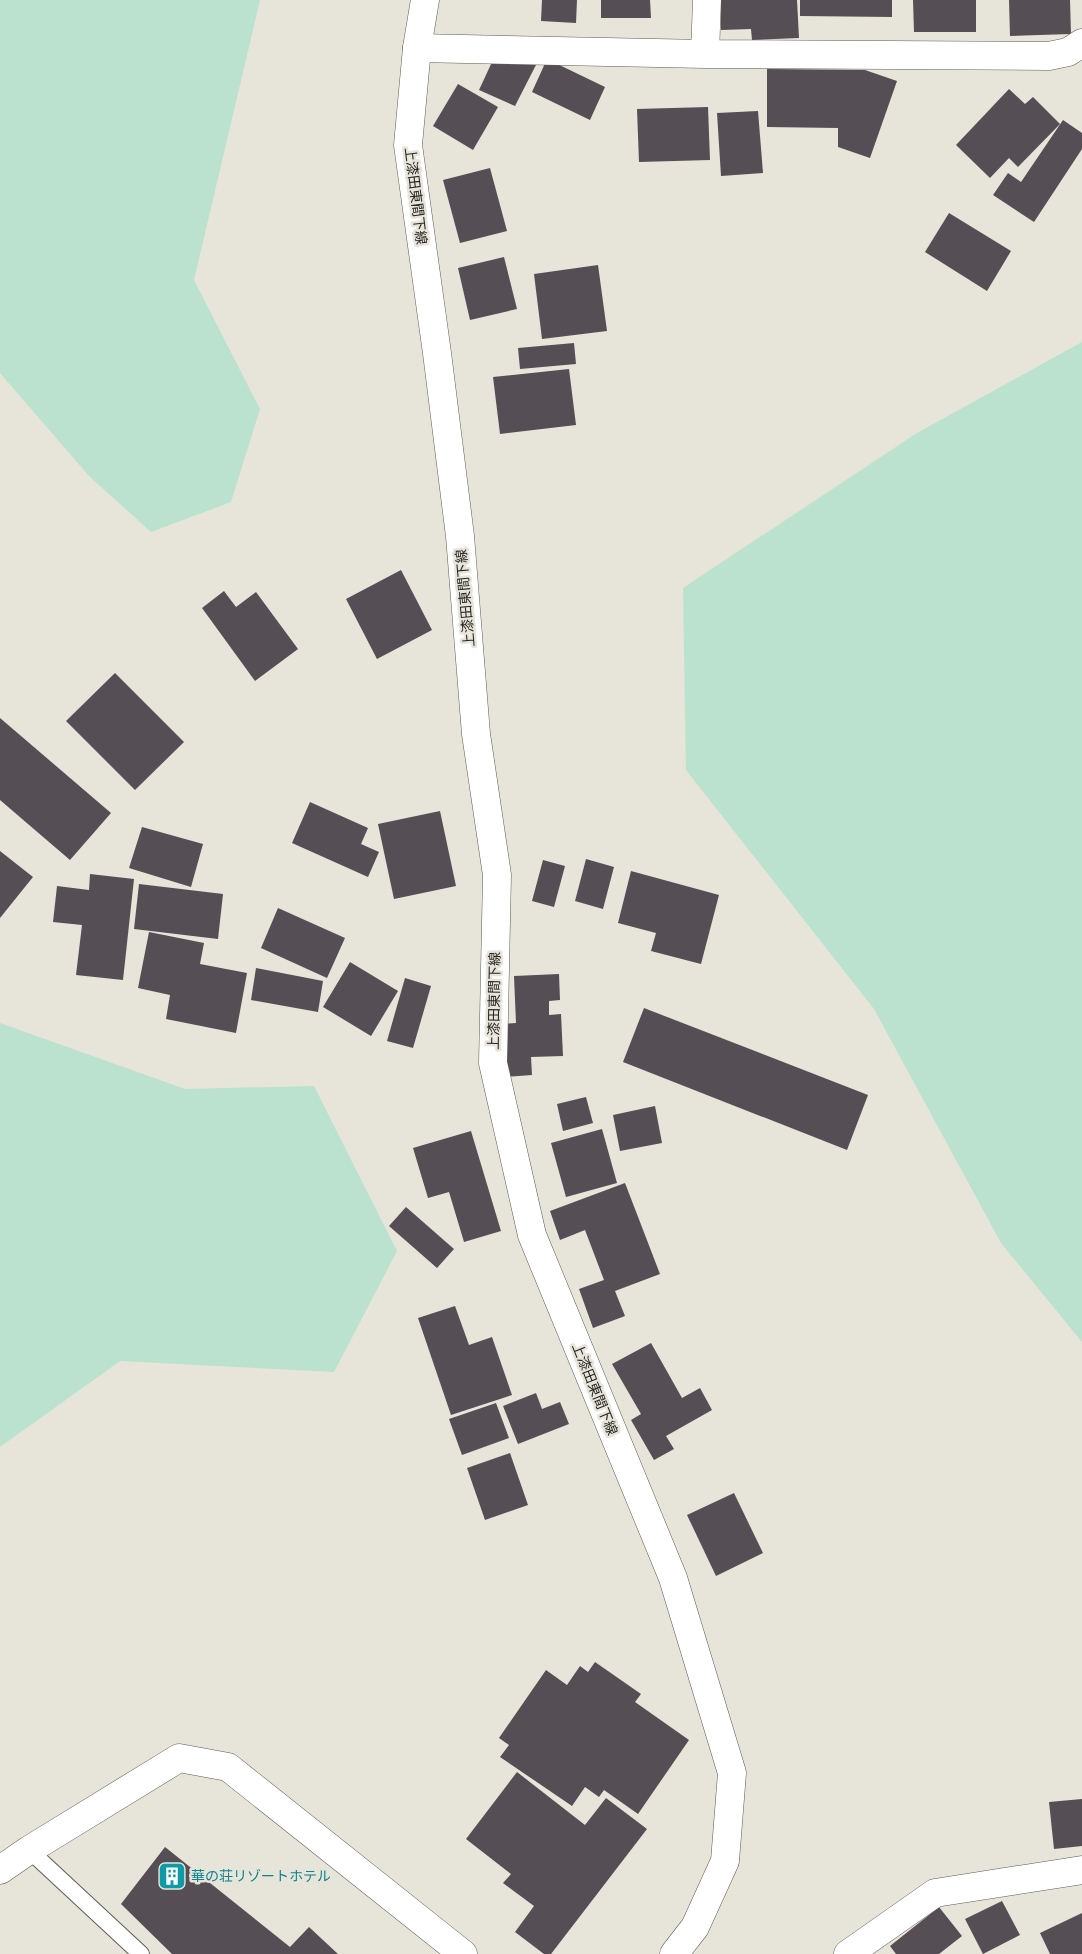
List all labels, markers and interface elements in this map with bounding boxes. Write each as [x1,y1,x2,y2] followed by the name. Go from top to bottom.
[401,146,430,246] street label: 上漆田東間下線
[453,548,478,648] street label: 上漆田東間下線
[485,952,504,1050] street label: 上漆田東間下線
[568,1341,621,1438] street label: 上漆田東間下線
[157,1861,187,1891] building icon: 華の荘リゾートホテル
[191,1868,331,1885] place label: 華の荘リゾートホテル

